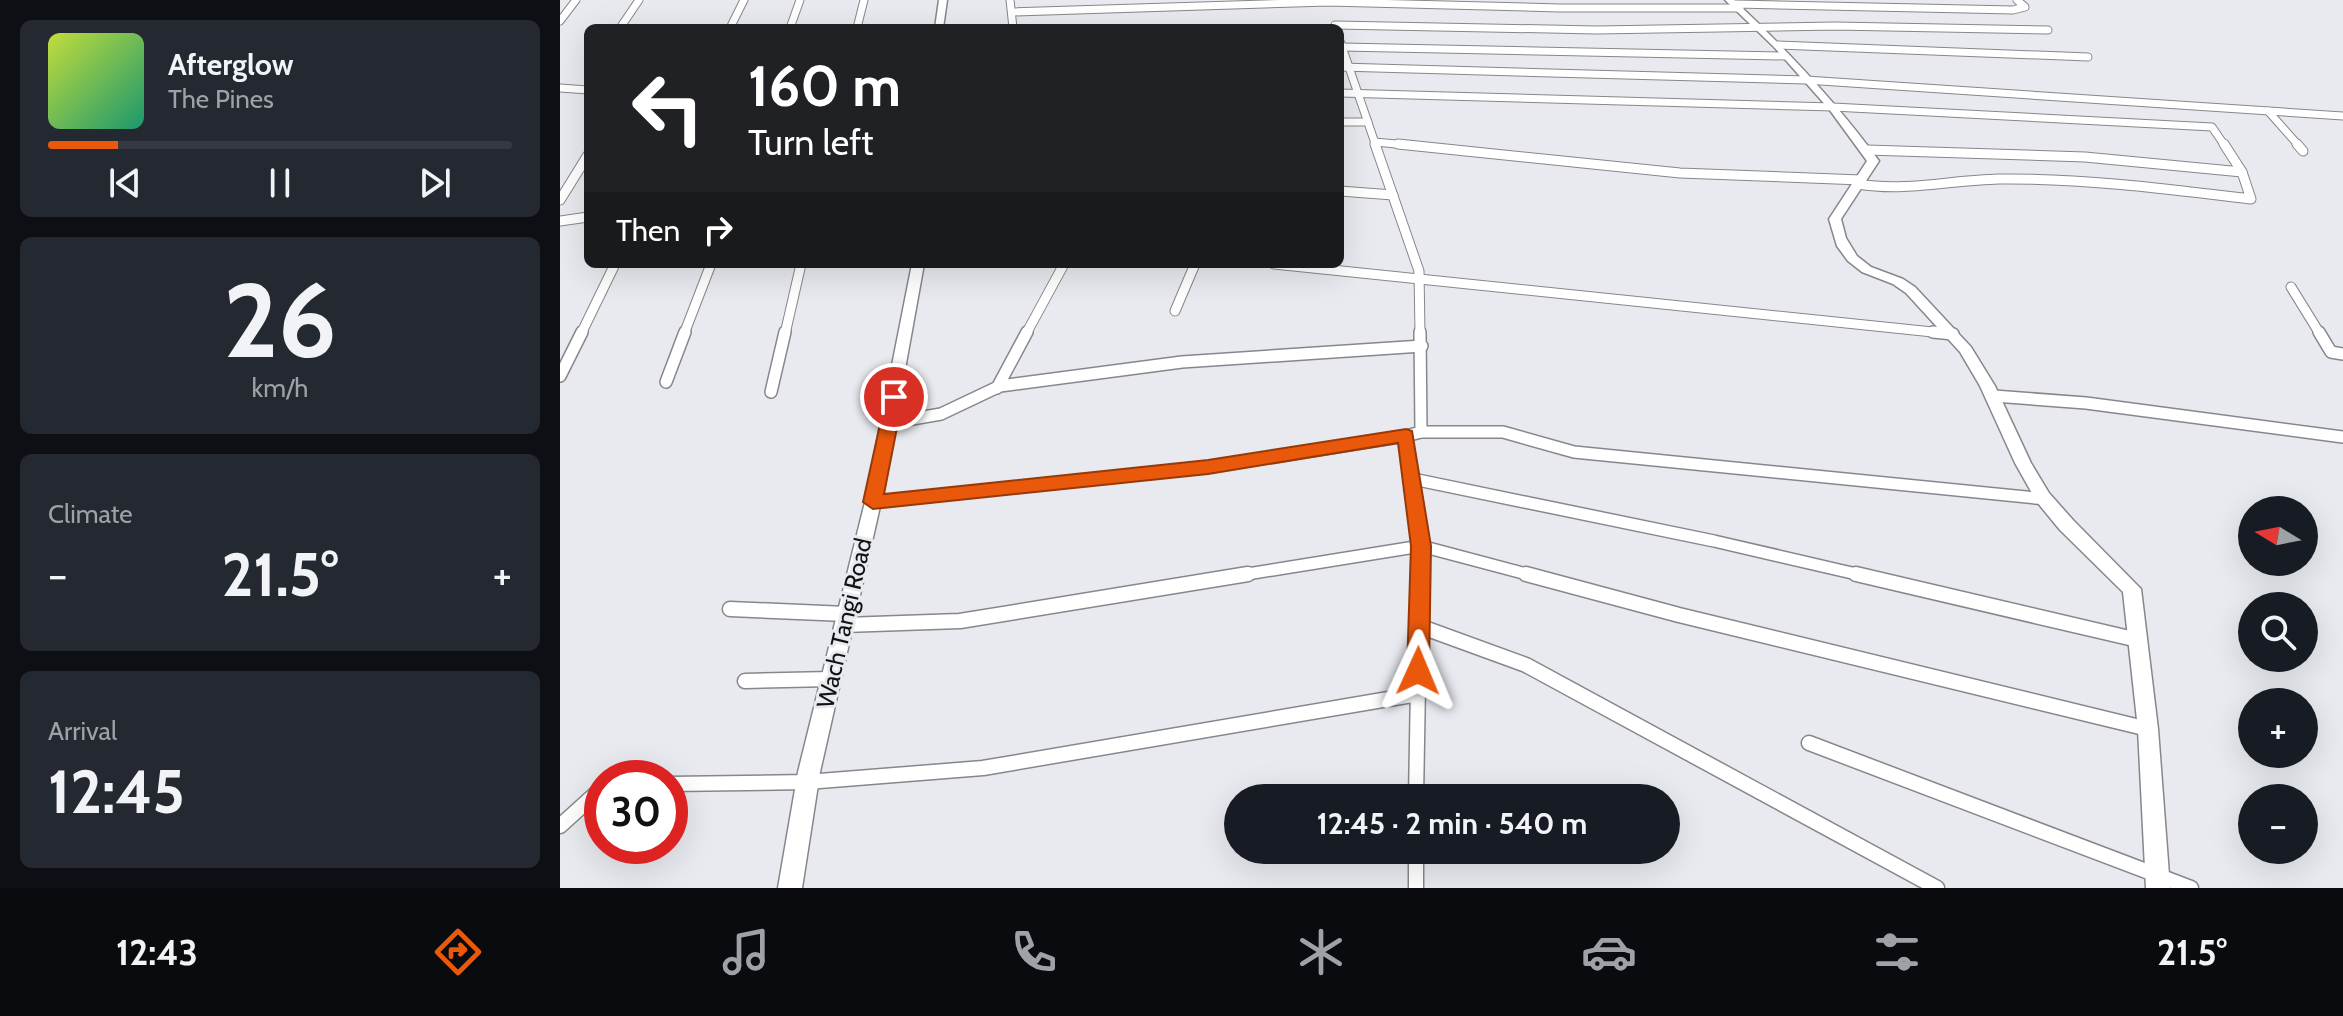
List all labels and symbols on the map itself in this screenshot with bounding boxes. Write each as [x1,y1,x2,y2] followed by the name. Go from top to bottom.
[860,363,928,431] pin
[2238,496,2318,576] north arrow
[810,535,878,711] street label: Wach Tangi Road
[1376,629,1460,713] position arrow
[584,760,688,864] speed limit sign: 30

